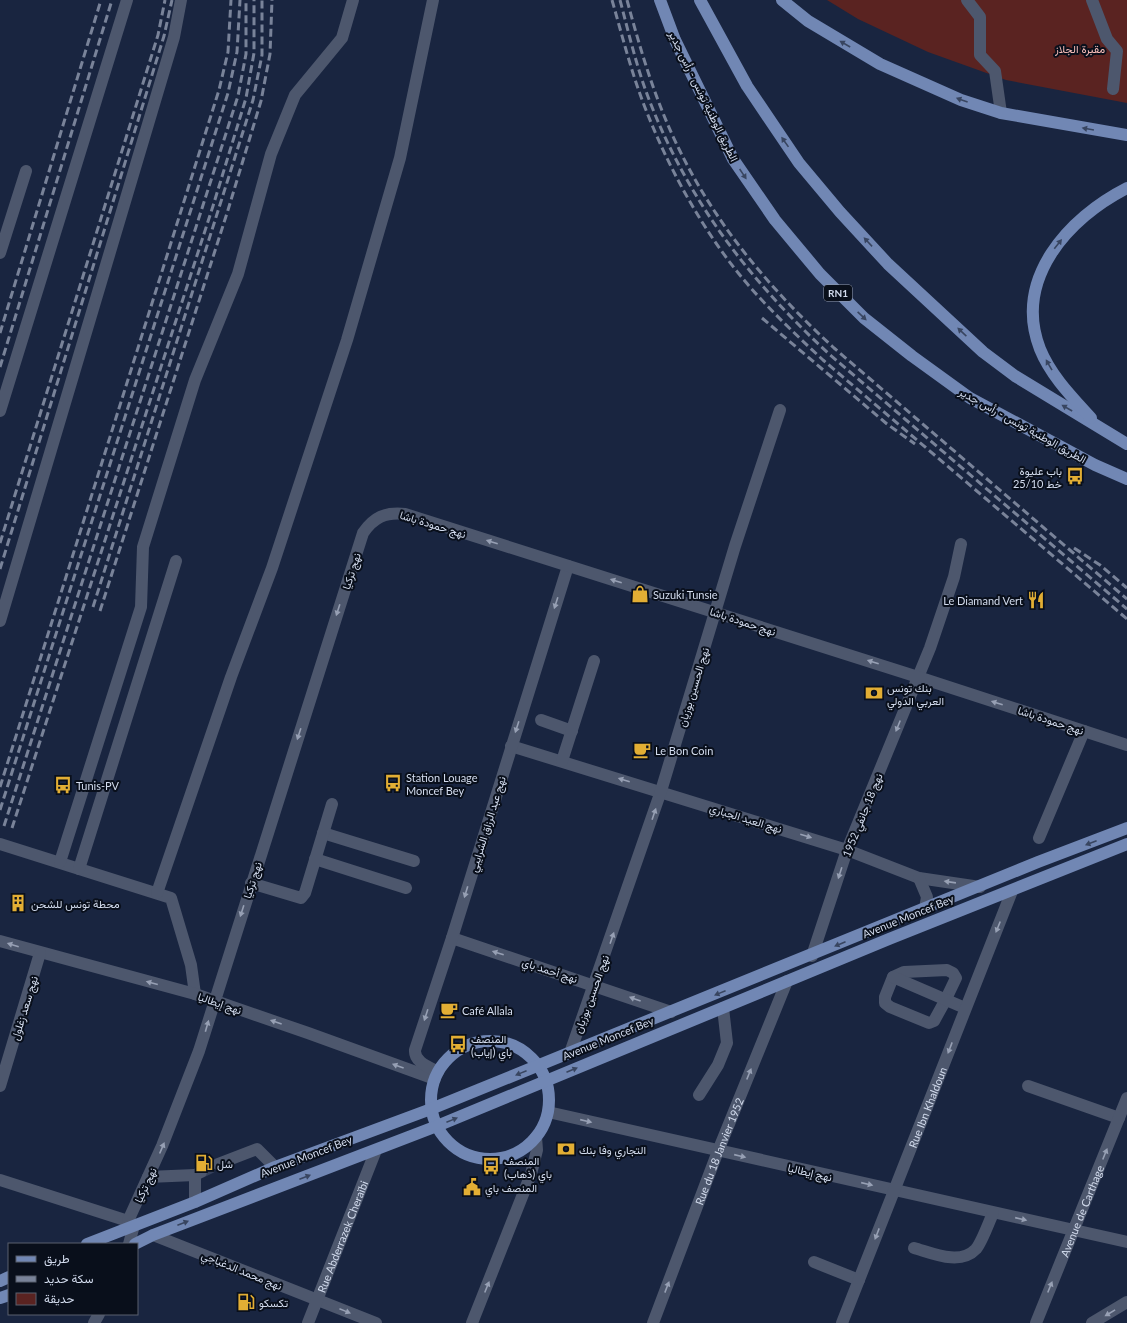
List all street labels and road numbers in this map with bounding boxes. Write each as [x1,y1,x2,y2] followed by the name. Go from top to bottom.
[665,28,741,164] street label: الطريق الوطنية تونس - رأس جدير
[824,285,852,301] road number: RN1
[956,384,1089,466] street label: الطريق الوطنية تونس - رأس جدير
[398,508,468,542] street label: نهج حمودة باشا
[339,551,365,591] street label: نهج تركيا
[708,604,778,640] street label: نهج حمودة باشا
[675,646,713,729] street label: نهج الحسين بوزيان
[1016,703,1086,739] street label: نهج حمودة باشا
[839,771,888,860] street label: نهج 18 جانفي 1952
[466,775,512,875] street label: نهج عبد الرزاق الشرايبي
[707,801,784,839] street label: نهج العيد الجباري
[240,860,266,900] street label: نهج تركيا
[860,892,956,940] street label: Avenue Moncef Bey
[571,953,613,1036] street label: نهج الحسين بوزيان
[519,955,579,989] street label: نهج أحمد باي
[8,974,42,1042] street label: نهج سعد زغلول
[196,989,244,1018] street label: نهج إيطاليا
[560,1014,656,1062] street label: Avenue Moncef Bey
[905,1065,949,1149] street label: Rue Ibn Khaldoun
[692,1096,746,1207] street label: Rue du 18 Janvier 1952
[258,1132,354,1180] street label: Avenue Moncef Bey
[786,1161,834,1185] street label: نهج إيطاليا
[1057,1163,1106,1259] street label: Avenue de Carthage
[131,1165,161,1206] street label: نهج تركيا
[314,1178,370,1294] street label: Rue Abderrazek Cheraïbi
[198,1248,284,1296] street label: نهج محمد الدغباجي

